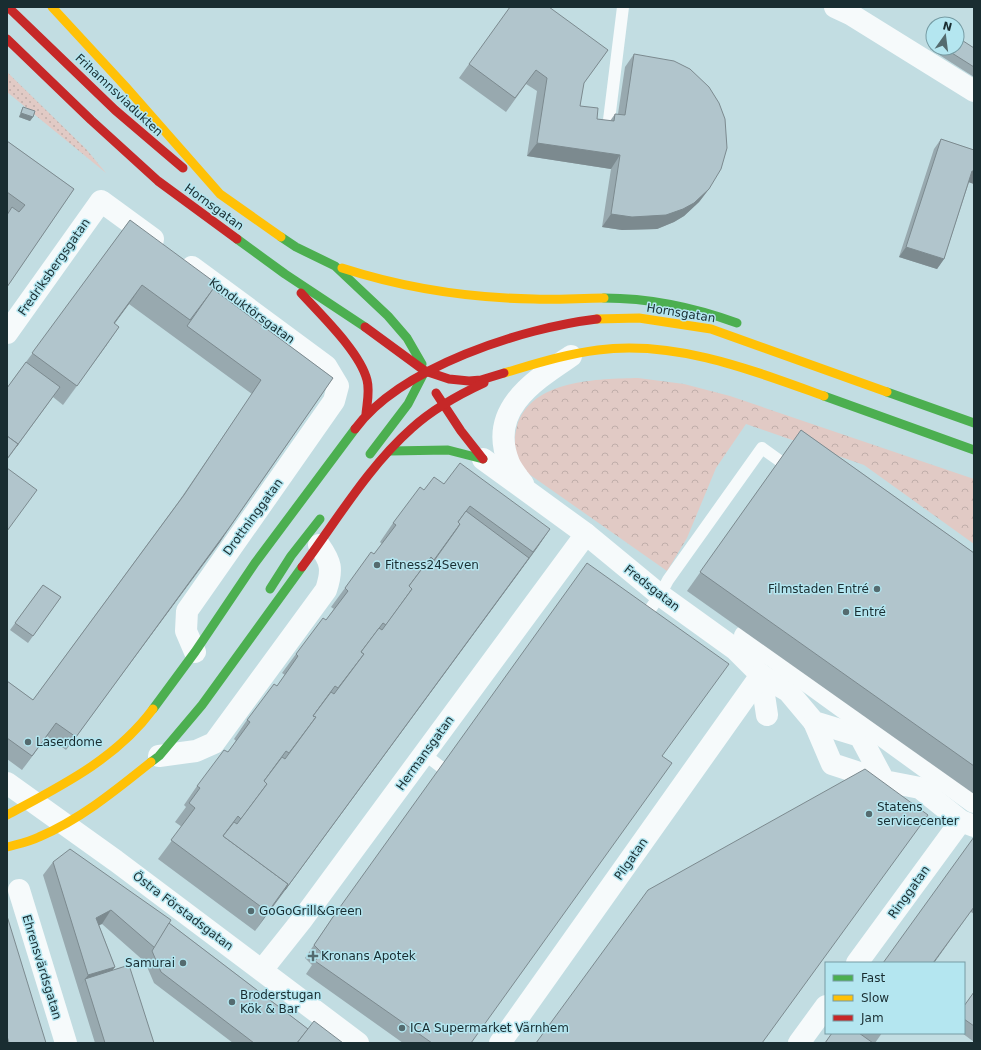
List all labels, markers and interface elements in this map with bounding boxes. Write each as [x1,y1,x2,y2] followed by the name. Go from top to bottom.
[925,16,965,56] north arrow
[941,19,953,34] text: N
[72,51,166,139] street label: Frihamnsviadukten
[182,181,246,233] street label: Hornsgatan
[15,216,93,318] street label: Fredriksbergsgatan
[207,275,297,347] street label: Konduktörsgatan
[646,301,716,325] street label: Hornsgatan
[220,476,286,558] street label: Drottninggatan
[385,558,479,572] place label: Fitness24Seven
[372,560,382,570] marker: Fitness24Seven
[621,562,683,614] street label: Fredsgatan
[768,582,869,596] place label: Filmstaden Entré
[872,584,882,594] marker: Filmstaden Entré
[854,605,886,619] place label: Entré
[841,607,851,617] marker: Entré
[393,713,457,793] street label: Hermansgatan
[36,735,102,749] place label: Laserdome
[23,737,33,747] marker: Laserdome
[877,800,959,828] place label: Statens servicecenter
[864,809,874,819] marker: Statens servicecenter
[611,835,651,883] street label: Pilgatan
[885,863,933,921] street label: Ringgatan
[130,867,237,953] street label: Östra Förstadsgatan
[259,904,362,918] place label: GoGoGrill&Green
[246,906,256,916] marker: GoGoGrill&Green
[19,913,65,1021] street label: Ehrensvärdsgatan
[321,949,416,963] place label: Kronans Apotek
[308,951,318,961] marker: Kronans Apotek
[125,956,175,970] place label: Samurai
[178,958,188,968] marker: Samurai
[825,962,965,1034] legend
[861,971,885,985] text: Fast
[240,988,321,1016] place label: Broderstugan Kök & Bar
[861,991,889,1005] text: Slow
[227,997,237,1007] marker: Broderstugan Kök & Bar
[860,1011,884,1025] text: Jam
[410,1021,569,1035] place label: ICA Supermarket Värnhem
[397,1023,407,1033] marker: ICA Supermarket Värnhem

